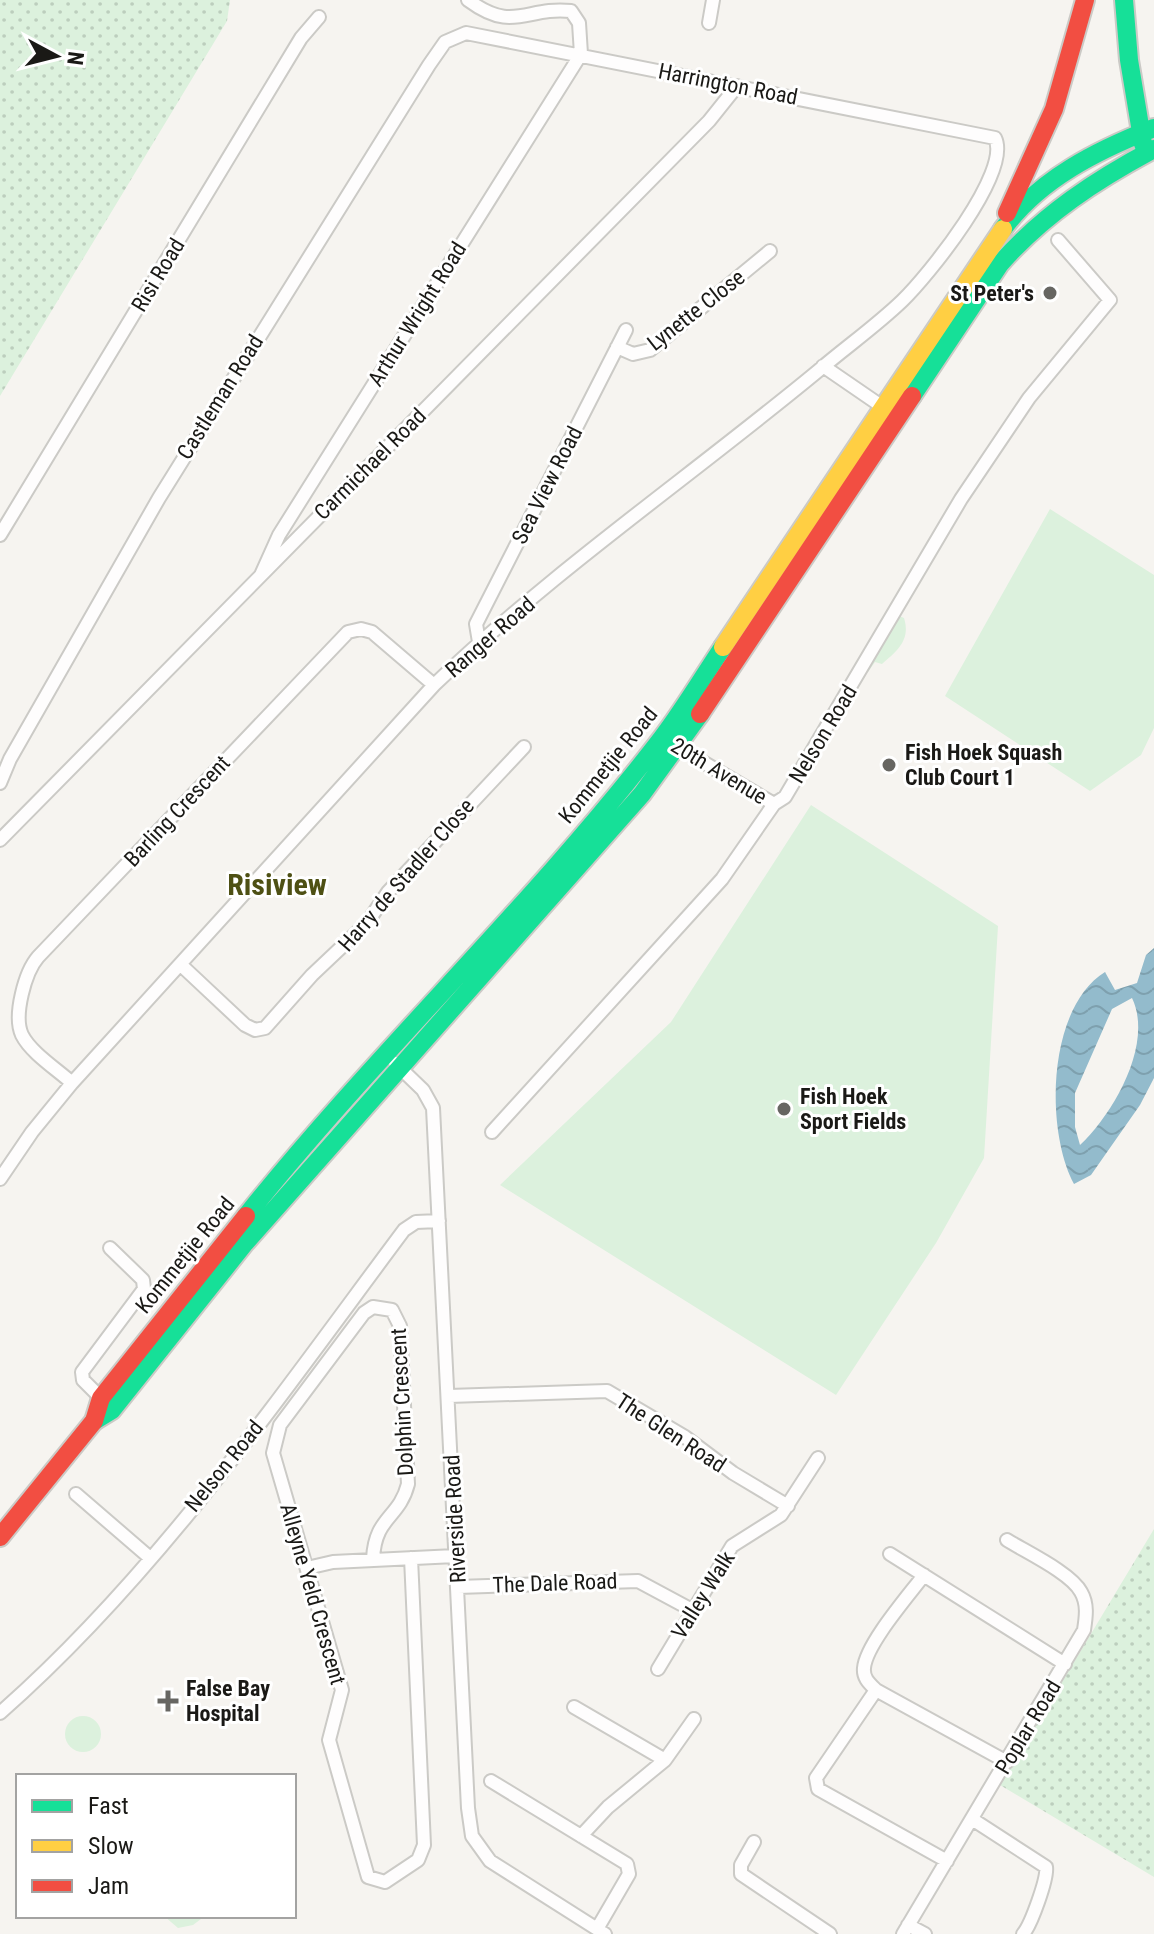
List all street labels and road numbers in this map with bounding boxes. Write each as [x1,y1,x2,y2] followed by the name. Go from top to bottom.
[656,58,800,110] street label: Harrington Road
[126,234,190,316] street label: Risi Road
[363,237,471,391] street label: Arthur Wright Road
[642,264,750,356] street label: Lynette Close
[172,330,268,464] street label: Castleman Road
[309,403,431,525] street label: Carmichael Road
[507,422,587,548] street label: Sea View Road
[440,591,540,683] street label: Ranger Road
[784,680,862,788] street label: Nelson Road
[554,702,662,828] street label: Kommetjie Road
[667,733,771,809] street label: 20th Avenue
[119,750,235,872] street label: Barling Crescent
[333,794,479,956] street label: Harry de Stadler Close
[131,1192,239,1318] street label: Kommetjie Road
[386,1328,418,1476] street label: Dolphin Crescent
[611,1388,731,1478] street label: The Glen Road
[180,1415,268,1517] street label: Nelson Road
[439,1454,471,1584] street label: Riverside Road
[275,1501,351,1687] street label: Alleyne Yeld Crescent
[666,1546,740,1644] street label: Valley Walk
[492,1568,618,1598] street label: The Dale Road
[990,1675,1066,1779] street label: Poplar Road

